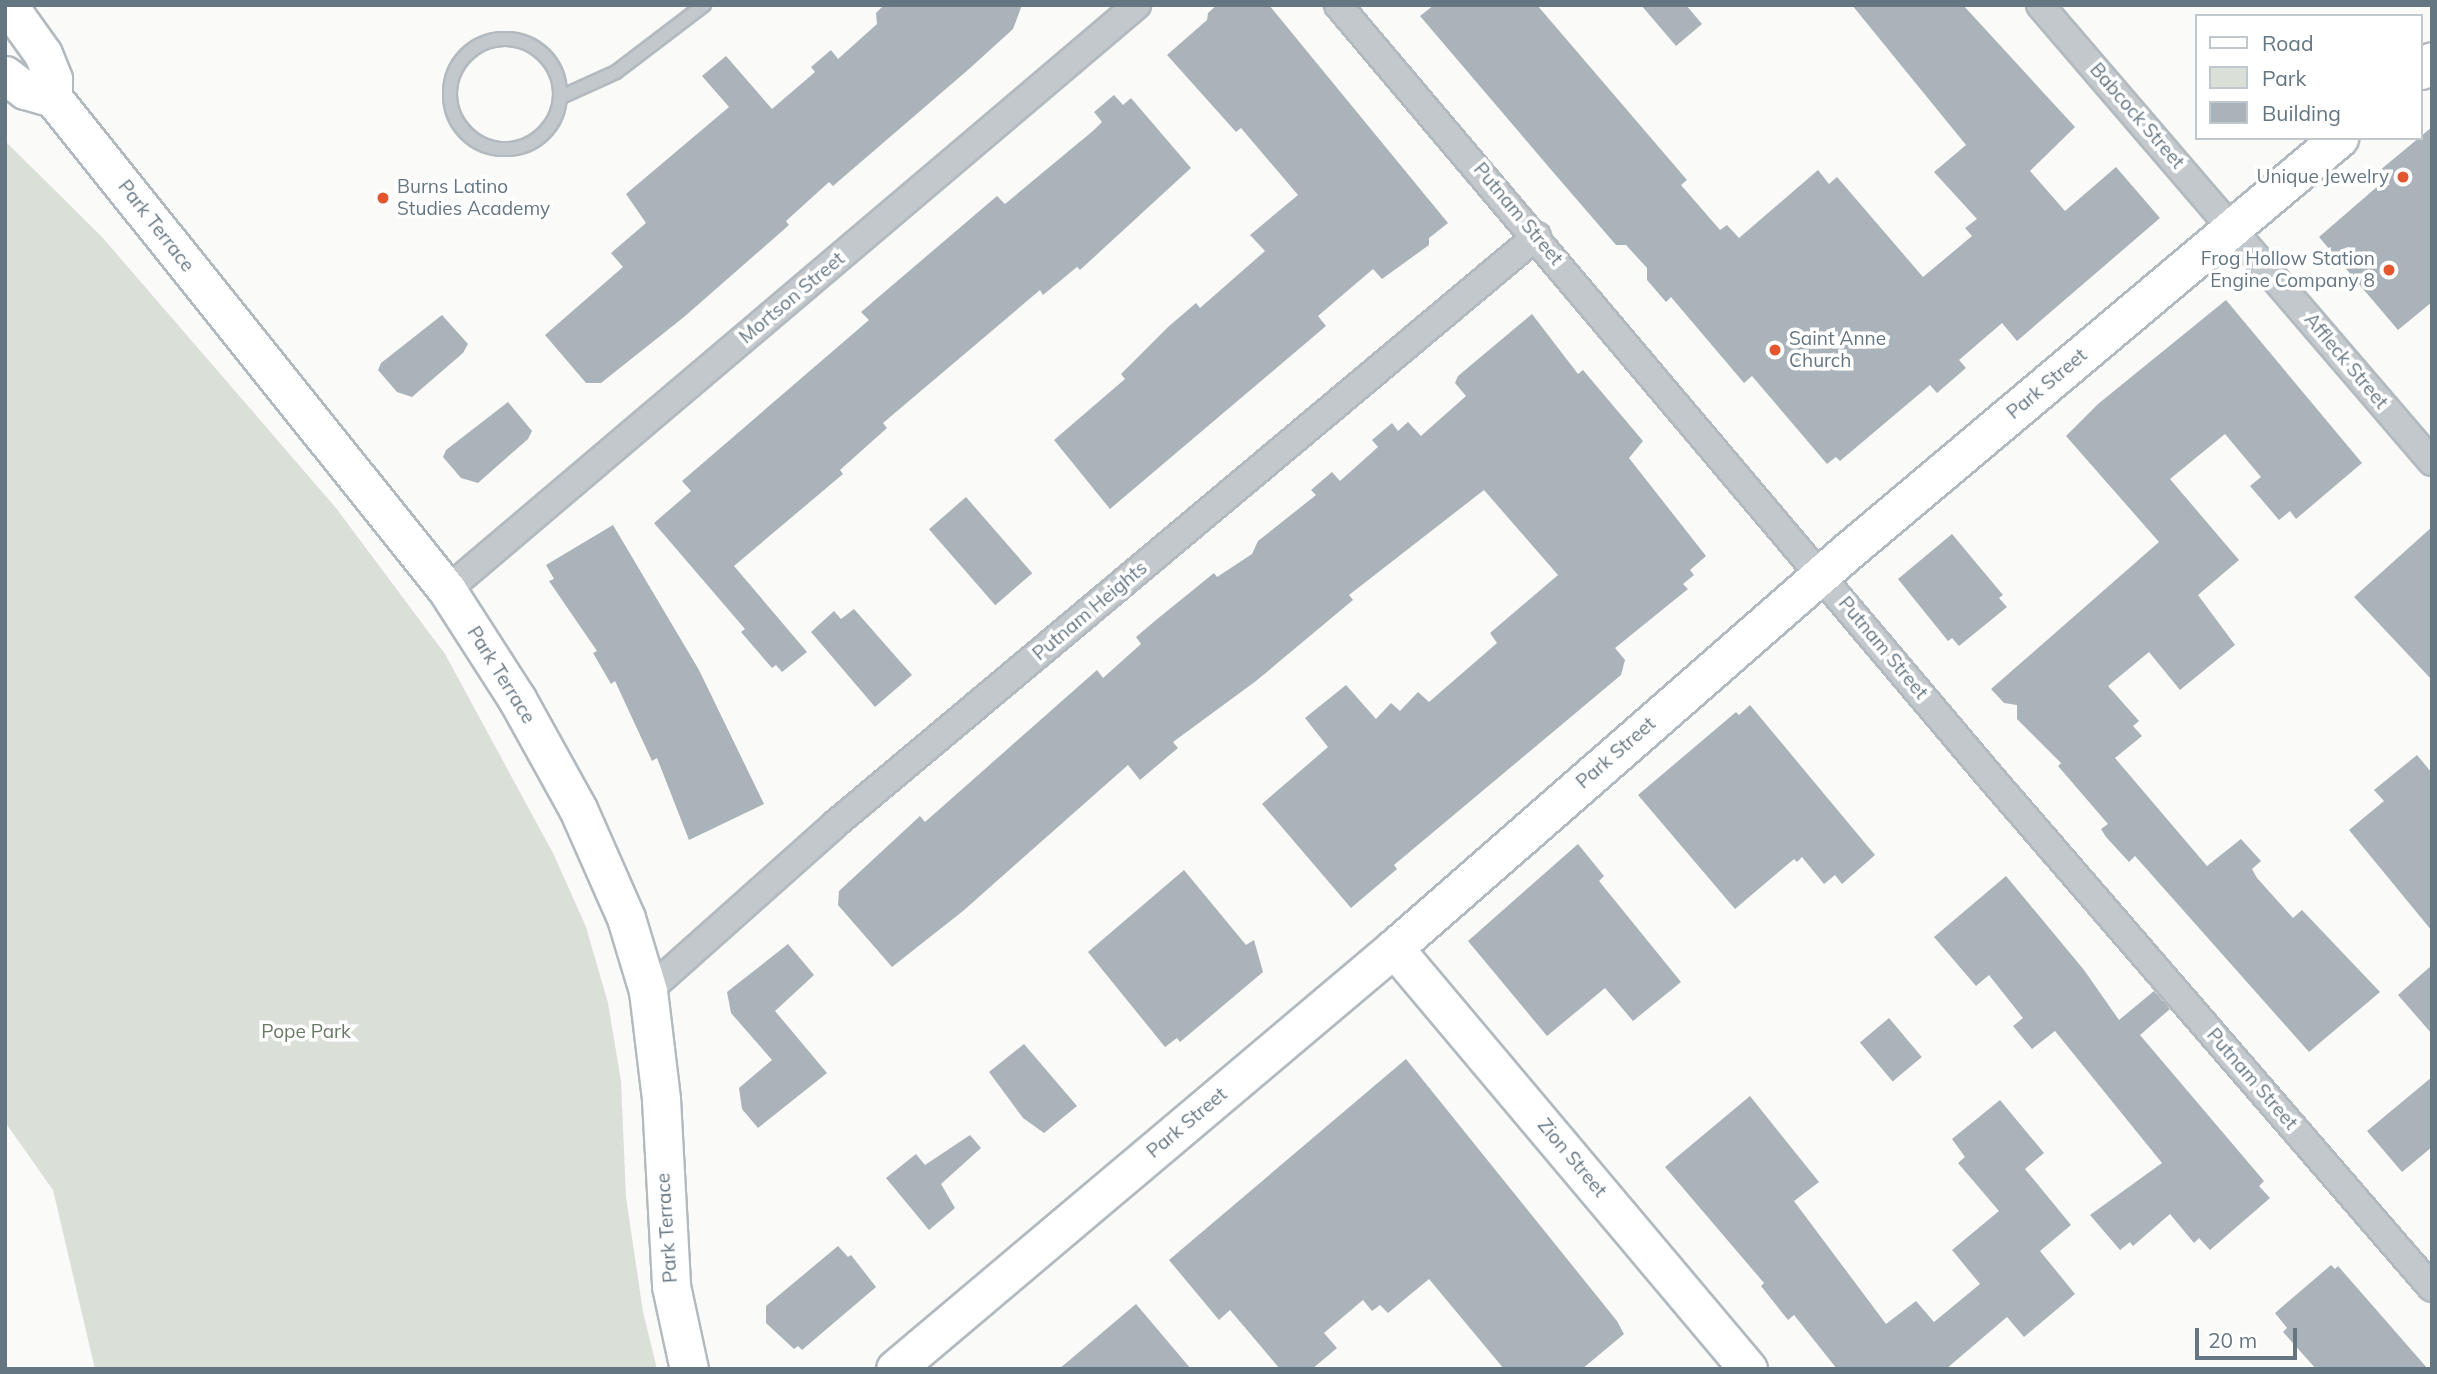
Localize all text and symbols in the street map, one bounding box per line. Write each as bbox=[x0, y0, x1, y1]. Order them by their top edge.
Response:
legend bbox=[2196, 14, 2423, 140]
text: Road bbox=[2262, 30, 2313, 56]
street label: Babcock Street bbox=[2085, 59, 2189, 173]
text: Park bbox=[2262, 65, 2306, 91]
text: Building bbox=[2262, 100, 2341, 126]
street label: Putnam Street bbox=[1469, 158, 1567, 270]
place label: Unique Jewelry bbox=[2257, 166, 2389, 188]
marker: Unique Jewelry bbox=[2395, 169, 2411, 185]
street label: Park Terrace bbox=[113, 176, 199, 276]
place label: Burns Latino Studies Academy bbox=[397, 176, 550, 220]
marker: Burns Latino Studies Academy bbox=[375, 190, 391, 206]
street label: Mortson Street bbox=[735, 247, 849, 349]
place label: Frog Hollow Station Engine Company 8 bbox=[2201, 248, 2375, 292]
marker: Frog Hollow Station Engine Company 8 bbox=[2381, 262, 2397, 278]
street label: Affleck Street bbox=[2299, 309, 2393, 413]
place label: Saint Anne Church bbox=[1789, 328, 1886, 372]
marker: Saint Anne Church bbox=[1767, 342, 1783, 358]
street label: Park Street bbox=[2002, 344, 2092, 424]
street label: Putnam Heights bbox=[1028, 557, 1152, 665]
street label: Putnam Street bbox=[1834, 592, 1932, 704]
street label: Park Terrace bbox=[462, 622, 540, 728]
street label: Park Street bbox=[1572, 712, 1660, 794]
park label: Pope Park bbox=[261, 1021, 351, 1043]
street label: Putnam Street bbox=[2202, 1024, 2302, 1134]
street label: Park Street bbox=[1142, 1083, 1232, 1163]
street label: Zion Street bbox=[1533, 1114, 1611, 1202]
street label: Park Terrace bbox=[652, 1172, 682, 1284]
scale bar bbox=[2199, 1314, 2300, 1358]
text: 20 m bbox=[2208, 1327, 2257, 1353]

